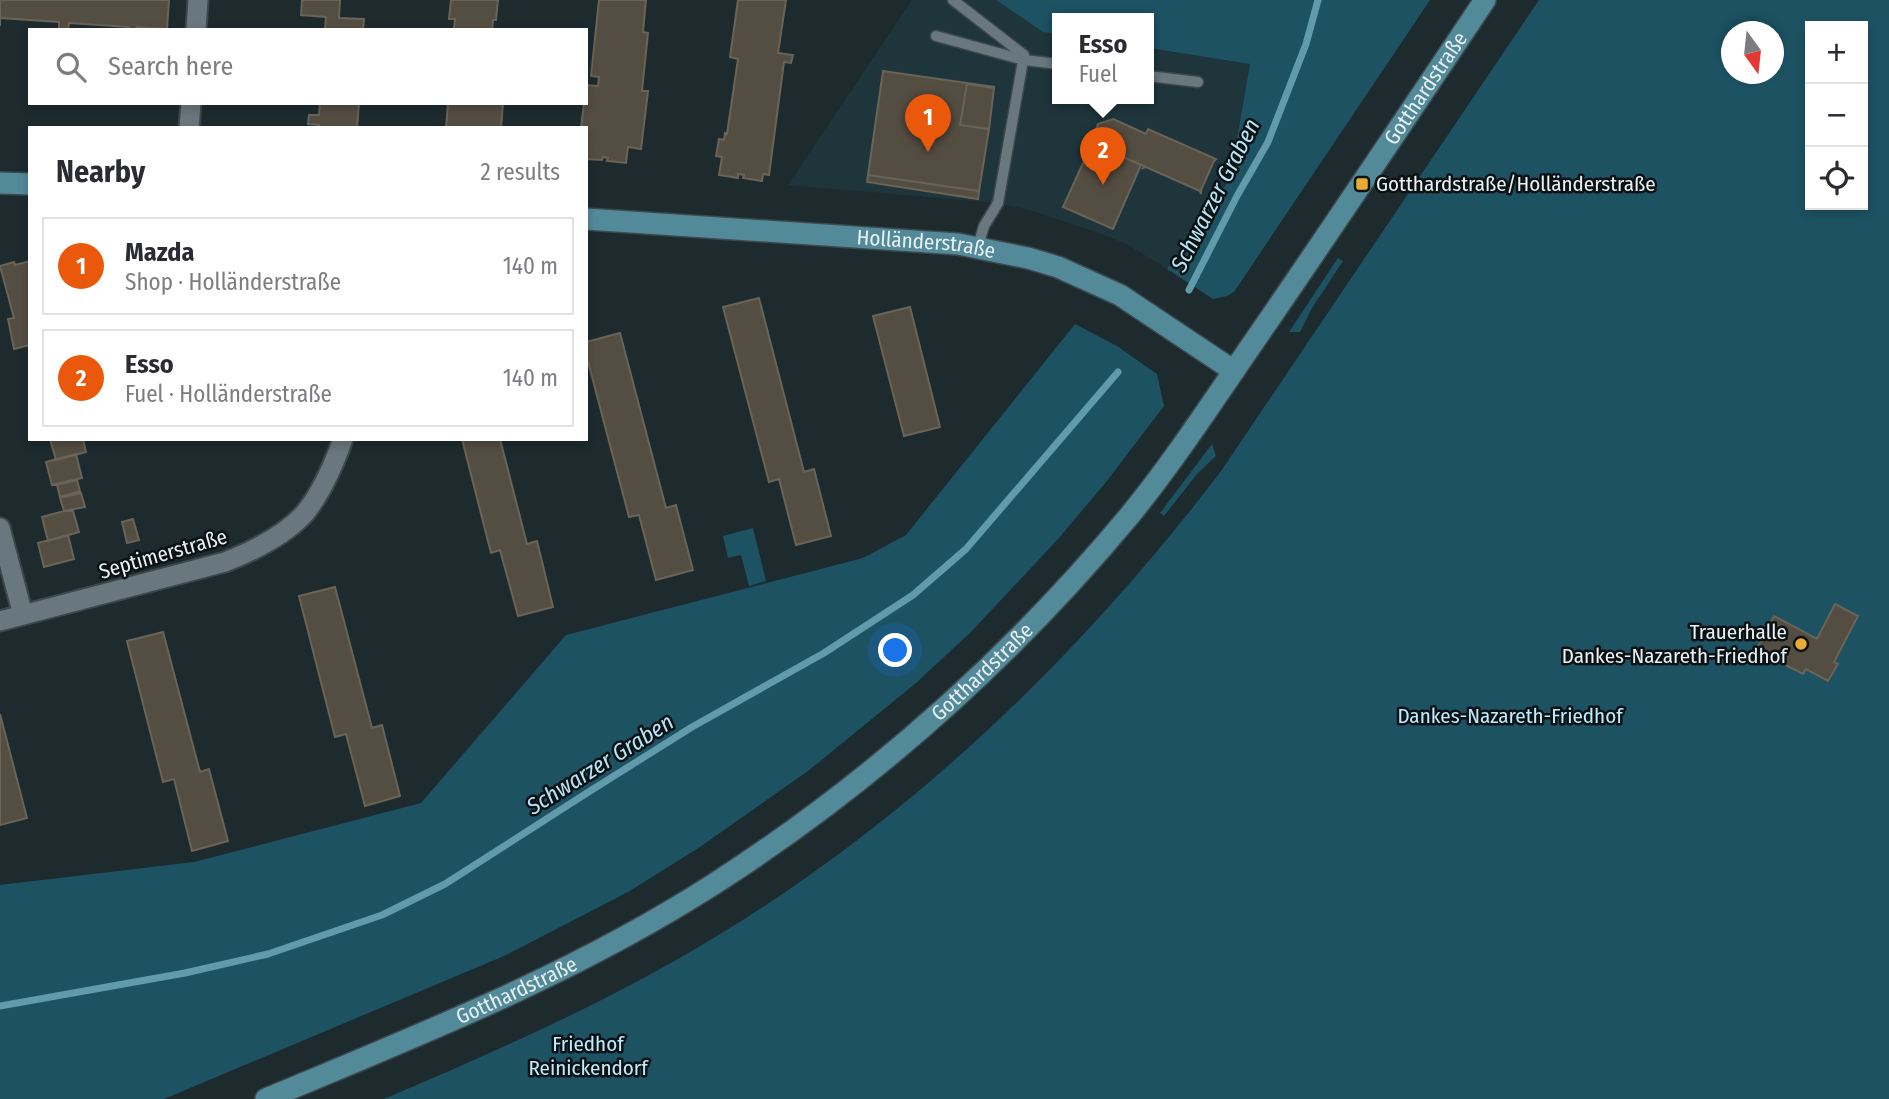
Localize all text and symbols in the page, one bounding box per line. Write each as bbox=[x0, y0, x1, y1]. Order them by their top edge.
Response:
popup bbox=[1052, 13, 1154, 104]
north arrow bbox=[1721, 21, 1784, 84]
map controls bbox=[1805, 21, 1868, 210]
button: + bbox=[1805, 21, 1868, 84]
street label: Gotthardstraße bbox=[1379, 27, 1473, 150]
search box bbox=[28, 28, 588, 105]
text: Esso bbox=[1079, 29, 1127, 60]
icon: search bbox=[52, 48, 90, 86]
text: Search here bbox=[108, 51, 233, 82]
text: Fuel bbox=[1079, 60, 1117, 88]
button: − bbox=[1805, 84, 1868, 147]
pin: 1 bbox=[905, 94, 951, 152]
water label: Schwarzer Graben bbox=[1164, 114, 1266, 277]
pin: 2 bbox=[1080, 127, 1126, 185]
button: locate bbox=[1805, 147, 1868, 210]
text: Nearby bbox=[56, 154, 145, 190]
text: 2 results bbox=[480, 158, 560, 186]
place label: Gotthardstraße/Holländerstraße bbox=[1376, 171, 1656, 197]
marker: Gotthardstraße/Holländerstraße bbox=[1354, 176, 1370, 192]
street label: Holländerstraße bbox=[856, 224, 998, 264]
text: Mazda bbox=[125, 237, 194, 268]
text: 1 bbox=[76, 252, 86, 280]
text: 140 m bbox=[503, 252, 558, 280]
text: Shop · Holländerstraße bbox=[125, 268, 341, 296]
text: Esso bbox=[125, 349, 174, 380]
text: 2 bbox=[76, 364, 86, 392]
text: 140 m bbox=[503, 364, 558, 392]
text: Fuel · Holländerstraße bbox=[125, 380, 332, 408]
street label: Septimerstraße bbox=[96, 523, 230, 585]
street label: Gotthardstraße bbox=[926, 618, 1038, 726]
place label: Trauerhalle Dankes-Nazareth-Friedhof bbox=[1562, 619, 1789, 669]
your location bbox=[878, 633, 912, 667]
marker: Trauerhalle Dankes-Nazareth-Friedhof bbox=[1793, 636, 1809, 652]
park label: Dankes-Nazareth-Friedhof bbox=[1397, 703, 1624, 729]
water label: Schwarzer Graben bbox=[520, 708, 679, 821]
street label: Gotthardstraße bbox=[452, 951, 581, 1030]
park label: Friedhof Reinickendorf bbox=[528, 1031, 649, 1081]

